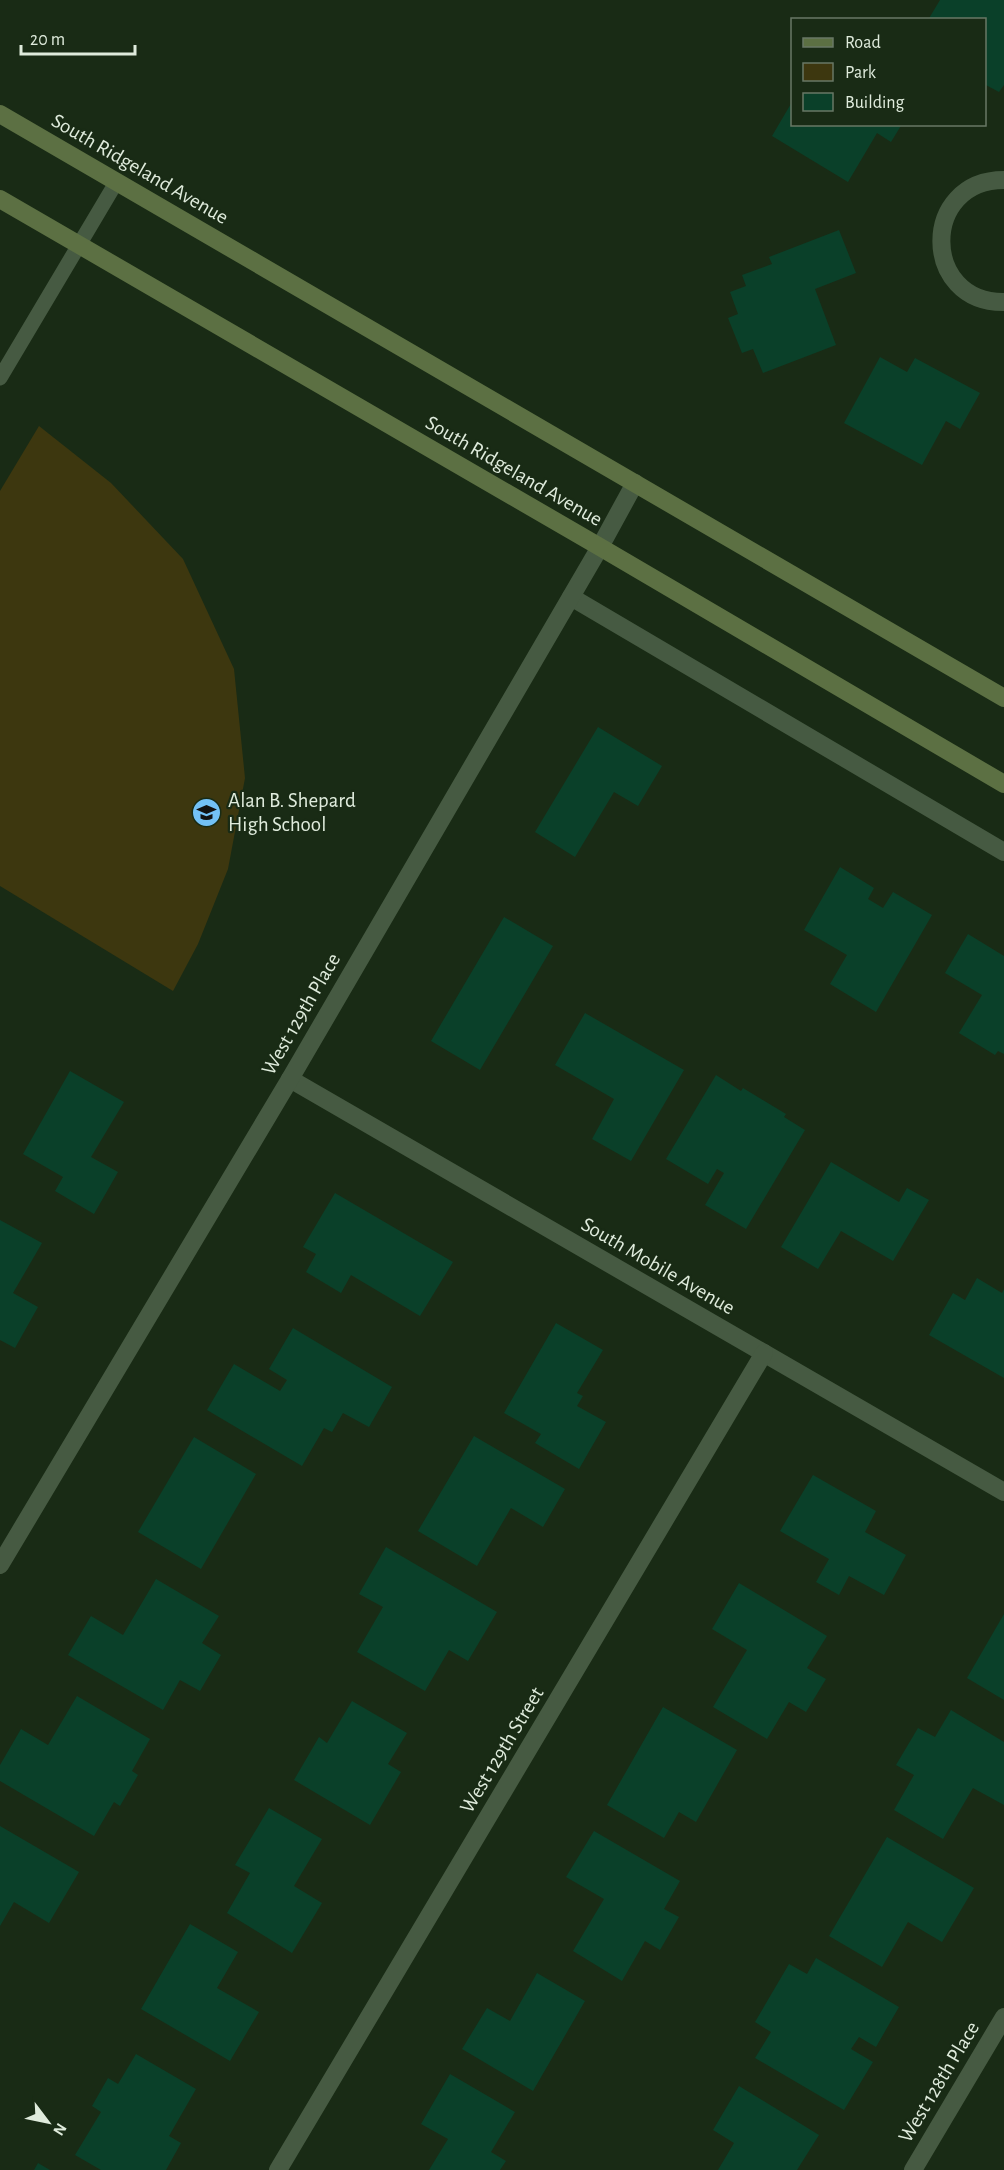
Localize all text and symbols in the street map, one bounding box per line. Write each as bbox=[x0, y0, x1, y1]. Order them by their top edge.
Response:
scale bar bbox=[21, 18, 135, 56]
legend bbox=[791, 18, 986, 126]
text: 20 m bbox=[30, 31, 65, 49]
text: Road bbox=[845, 34, 881, 52]
text: Park bbox=[845, 64, 877, 82]
text: Building bbox=[845, 94, 905, 112]
street label: South Ridgeland Avenue bbox=[48, 110, 232, 228]
street label: South Ridgeland Avenue bbox=[422, 412, 606, 530]
place label: Alan B. Shepard High School bbox=[228, 790, 356, 835]
school or university icon: Alan B. Shepard High School bbox=[191, 796, 223, 828]
street label: West 129th Place bbox=[258, 950, 344, 1078]
street label: South Mobile Avenue bbox=[578, 1214, 738, 1318]
street label: West 129th Street bbox=[456, 1683, 548, 1817]
street label: West 128th Place bbox=[895, 2018, 983, 2146]
north arrow bbox=[18, 2092, 78, 2152]
text: N bbox=[50, 2120, 70, 2138]

